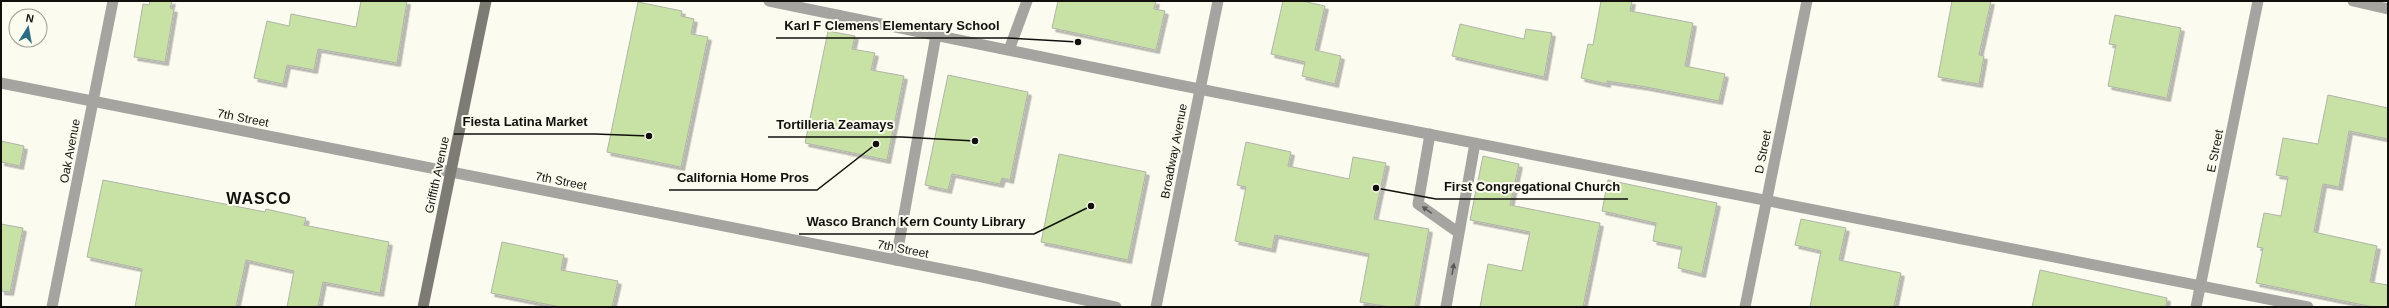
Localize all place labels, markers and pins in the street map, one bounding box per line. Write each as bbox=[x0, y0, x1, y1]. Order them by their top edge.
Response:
callout: Karl F Clemens Elementary School bbox=[776, 13, 1007, 38]
callout: Fiesta Latina Market bbox=[454, 109, 595, 134]
callout: Tortilleria Zeamays bbox=[768, 112, 902, 137]
callout: California Home Pros bbox=[669, 165, 817, 190]
callout: First Congregational Church bbox=[1436, 174, 1628, 199]
callout: Wasco Branch Kern County Library bbox=[799, 209, 1034, 234]

